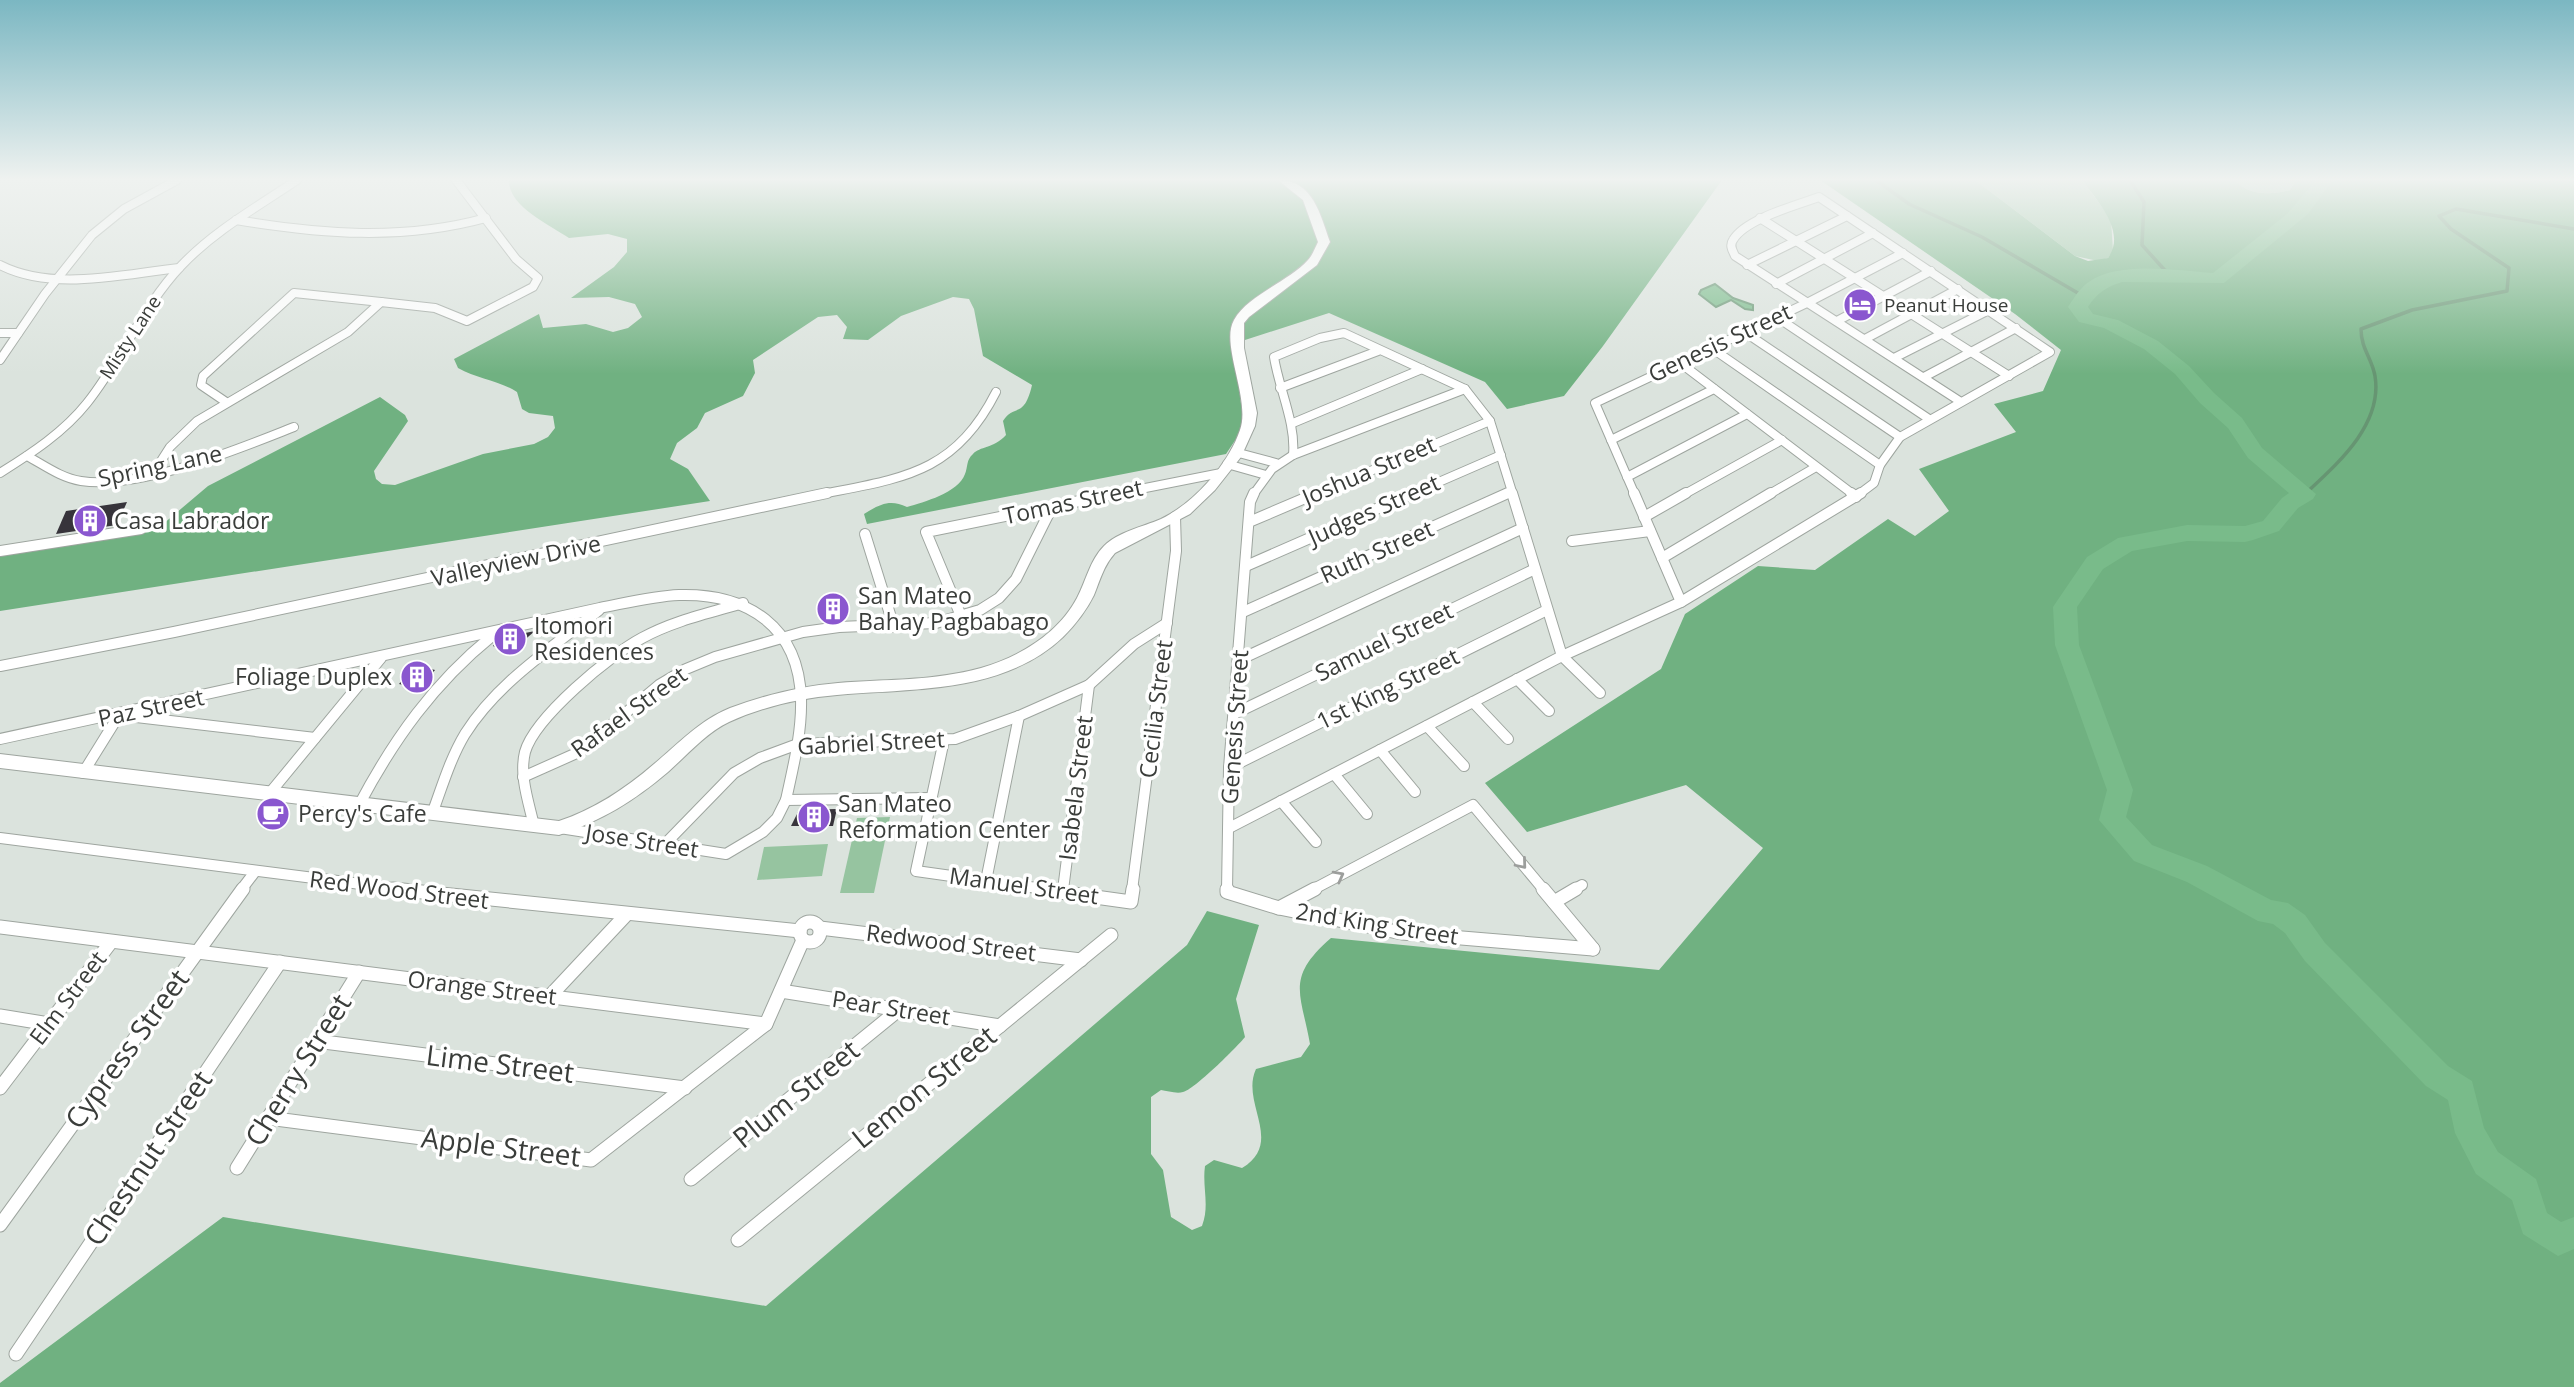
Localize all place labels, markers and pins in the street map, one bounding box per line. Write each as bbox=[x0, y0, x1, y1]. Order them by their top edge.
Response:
hotel icon: Peanut House bbox=[1841, 286, 1879, 324]
place label: Peanut House bbox=[1884, 292, 2008, 318]
building icon: Casa Labrador bbox=[71, 502, 109, 540]
place label: Casa Labrador bbox=[114, 504, 270, 536]
place label: San Mateo Bahay Pagbabago bbox=[858, 579, 1049, 637]
building icon: San Mateo Bahay Pagbabago bbox=[814, 590, 852, 628]
place label: Itomori Residences bbox=[534, 609, 654, 667]
building icon: Itomori Residences bbox=[491, 620, 529, 658]
building icon: Foliage Duplex bbox=[398, 658, 436, 696]
place label: Foliage Duplex bbox=[235, 660, 392, 692]
place label: San Mateo Reformation Center bbox=[838, 787, 1051, 845]
cafe icon: Percy's Cafe bbox=[254, 795, 292, 833]
place label: Percy's Cafe bbox=[298, 797, 427, 829]
building icon: San Mateo Reformation Center bbox=[795, 798, 833, 836]

